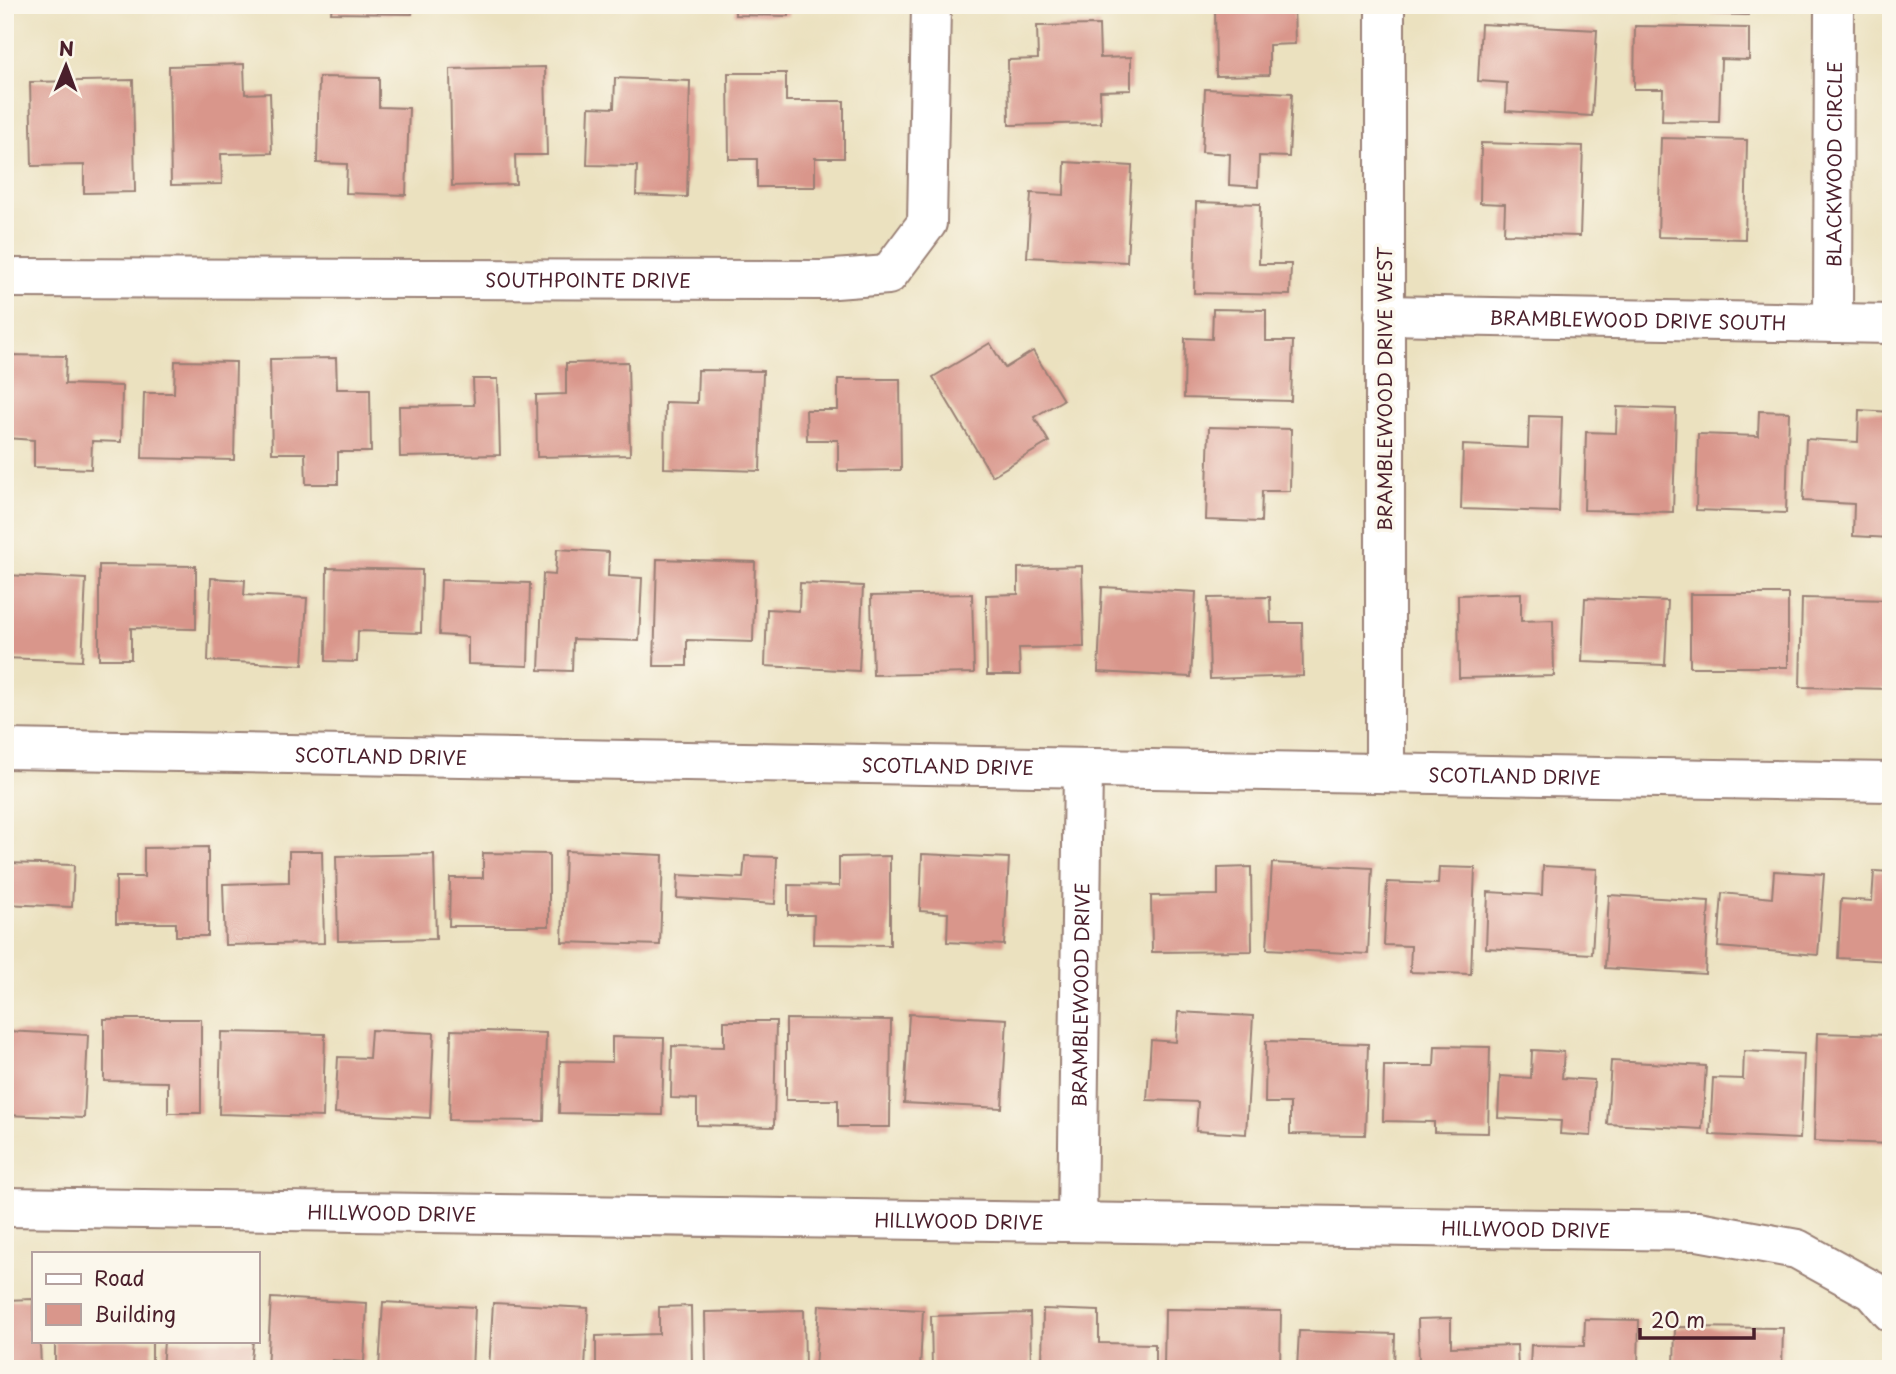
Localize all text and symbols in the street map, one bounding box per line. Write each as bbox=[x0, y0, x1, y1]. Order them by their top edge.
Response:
north arrow bbox=[32, 32, 102, 102]
text: N bbox=[59, 34, 74, 62]
street label: BLACKWOOD CIRCLE bbox=[1819, 61, 1848, 267]
street label: BRAMBLEWOOD DRIVE WEST bbox=[1370, 247, 1398, 531]
street label: SOUTHPOINTE DRIVE bbox=[485, 265, 691, 294]
street label: BRAMBLEWOOD DRIVE SOUTH bbox=[1489, 303, 1787, 336]
street label: SCOTLAND DRIVE bbox=[294, 740, 468, 771]
street label: SCOTLAND DRIVE bbox=[861, 750, 1034, 781]
street label: SCOTLAND DRIVE bbox=[1428, 760, 1601, 791]
street label: BRAMBLEWOOD DRIVE bbox=[1065, 883, 1095, 1107]
street label: HILLWOOD DRIVE bbox=[307, 1197, 477, 1228]
street label: HILLWOOD DRIVE bbox=[874, 1205, 1044, 1236]
street label: HILLWOOD DRIVE bbox=[1441, 1213, 1611, 1244]
legend bbox=[32, 1252, 259, 1342]
text: Road bbox=[94, 1261, 145, 1293]
text: Building bbox=[94, 1297, 176, 1329]
scale bar bbox=[1640, 1297, 1754, 1341]
text: 20 m bbox=[1651, 1303, 1705, 1335]

